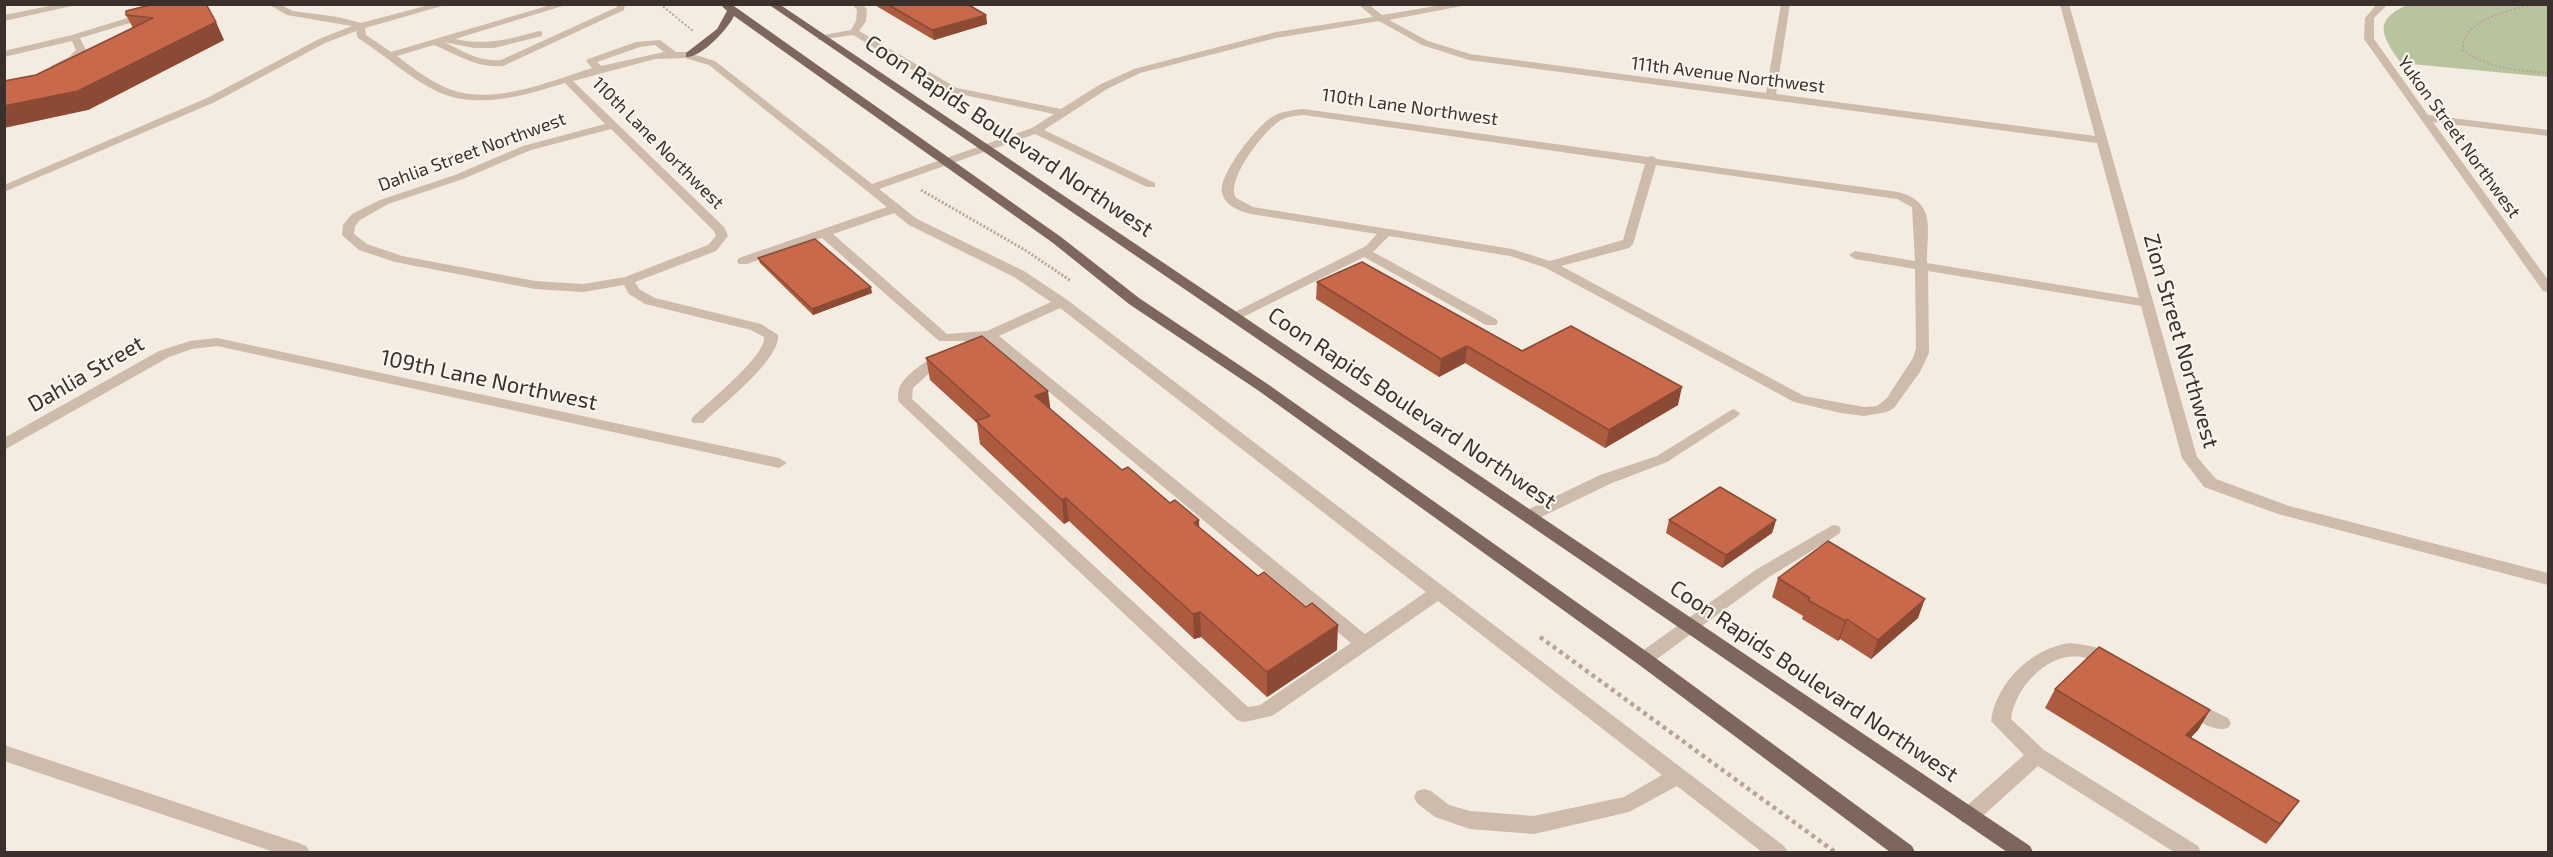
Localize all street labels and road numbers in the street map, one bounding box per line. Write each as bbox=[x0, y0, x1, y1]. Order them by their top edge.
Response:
street label: Coon Rapids Boulevard Northwest bbox=[860, 29, 1158, 243]
street label: 111th Avenue Northwest bbox=[1630, 52, 1826, 98]
street label: Yukon Street Northwest bbox=[2393, 52, 2525, 222]
street label: 110th Lane Northwest bbox=[588, 73, 728, 213]
street label: 110th Lane Northwest bbox=[1321, 84, 1499, 130]
street label: Dahlia Street Northwest bbox=[375, 108, 569, 196]
street label: Zion Street Northwest bbox=[2138, 231, 2224, 451]
street label: Coon Rapids Boulevard Northwest bbox=[1263, 301, 1561, 515]
street label: Dahlia Street bbox=[23, 330, 149, 418]
street label: 109th Lane Northwest bbox=[378, 344, 600, 416]
street label: Coon Rapids Boulevard Northwest bbox=[1665, 574, 1963, 788]

